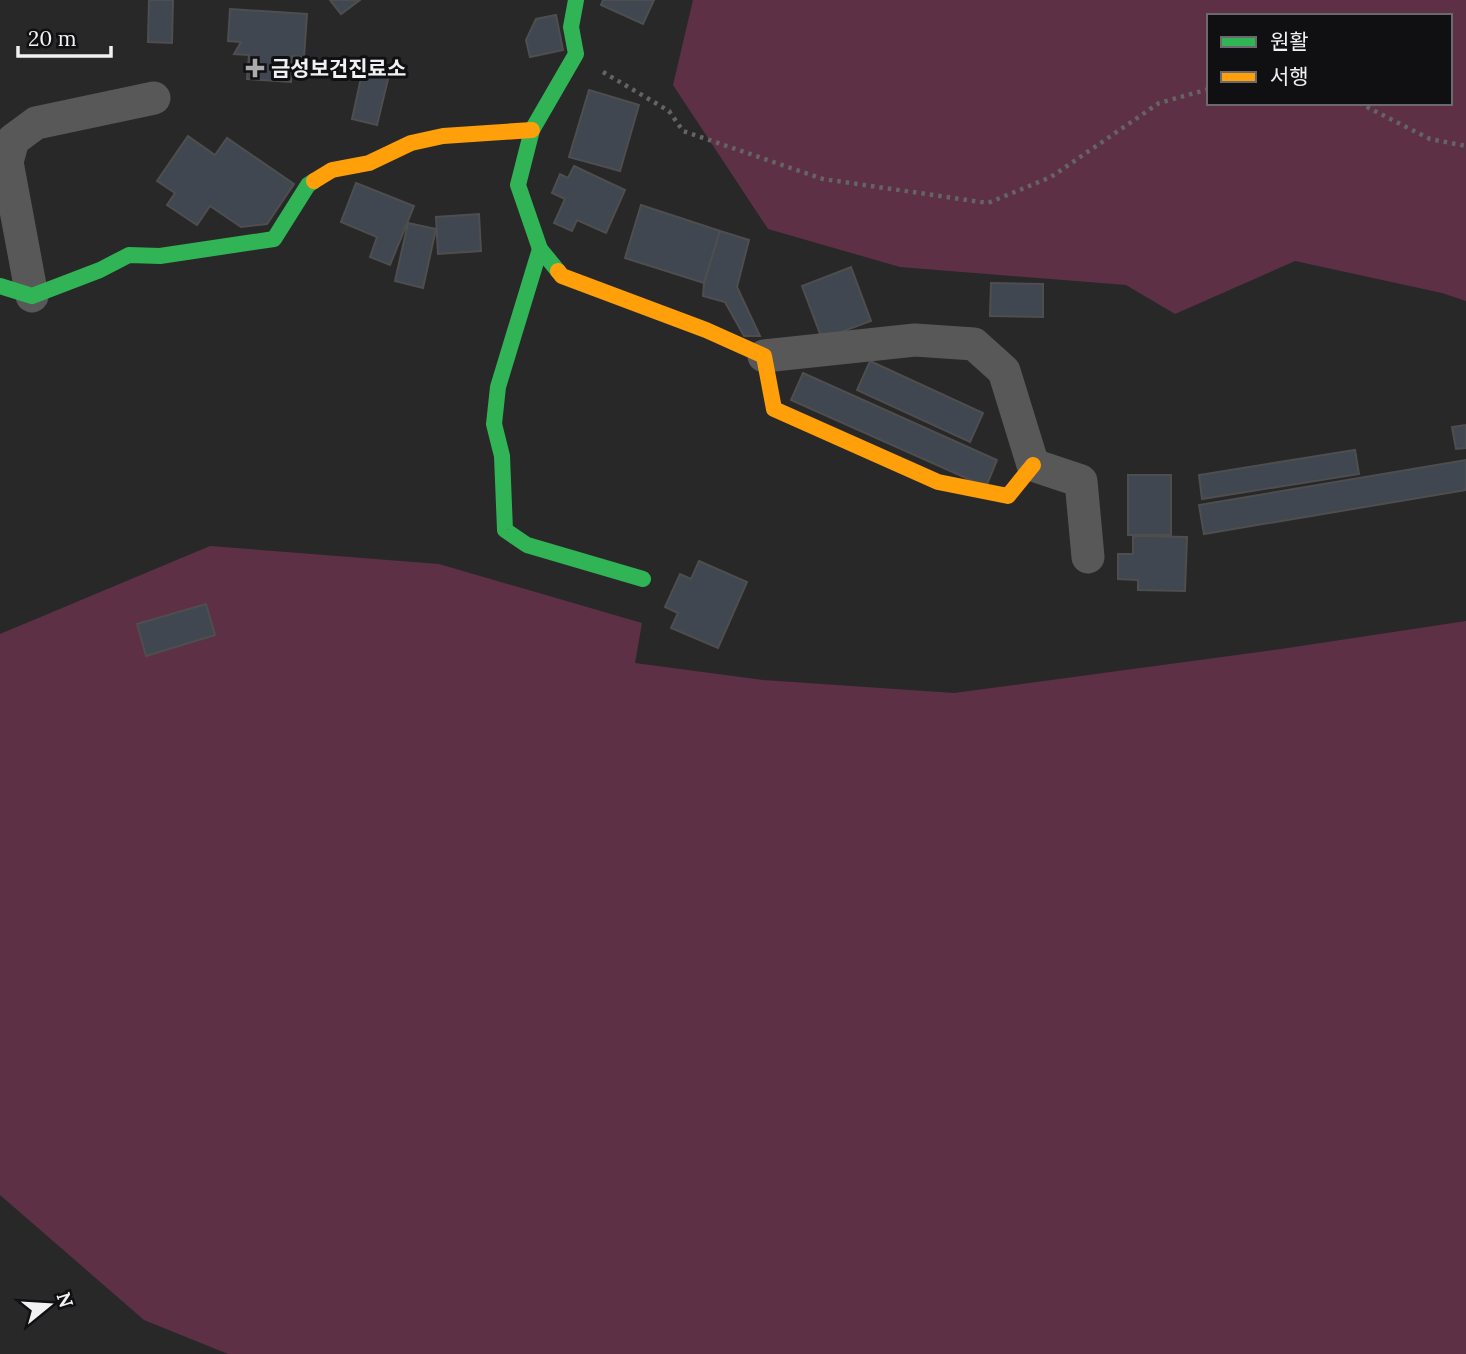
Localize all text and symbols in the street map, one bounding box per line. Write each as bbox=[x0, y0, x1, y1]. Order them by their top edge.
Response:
scale bar bbox=[18, 14, 110, 58]
legend bbox=[1207, 14, 1452, 105]
text: 20 m bbox=[28, 25, 77, 52]
text: 원활 bbox=[1270, 28, 1309, 55]
place label: 금성보건진료소 bbox=[271, 55, 406, 82]
marker: 금성보건진료소 bbox=[245, 58, 265, 78]
text: 서행 bbox=[1270, 63, 1309, 90]
north arrow bbox=[14, 1270, 84, 1340]
text: N bbox=[51, 1289, 79, 1311]

